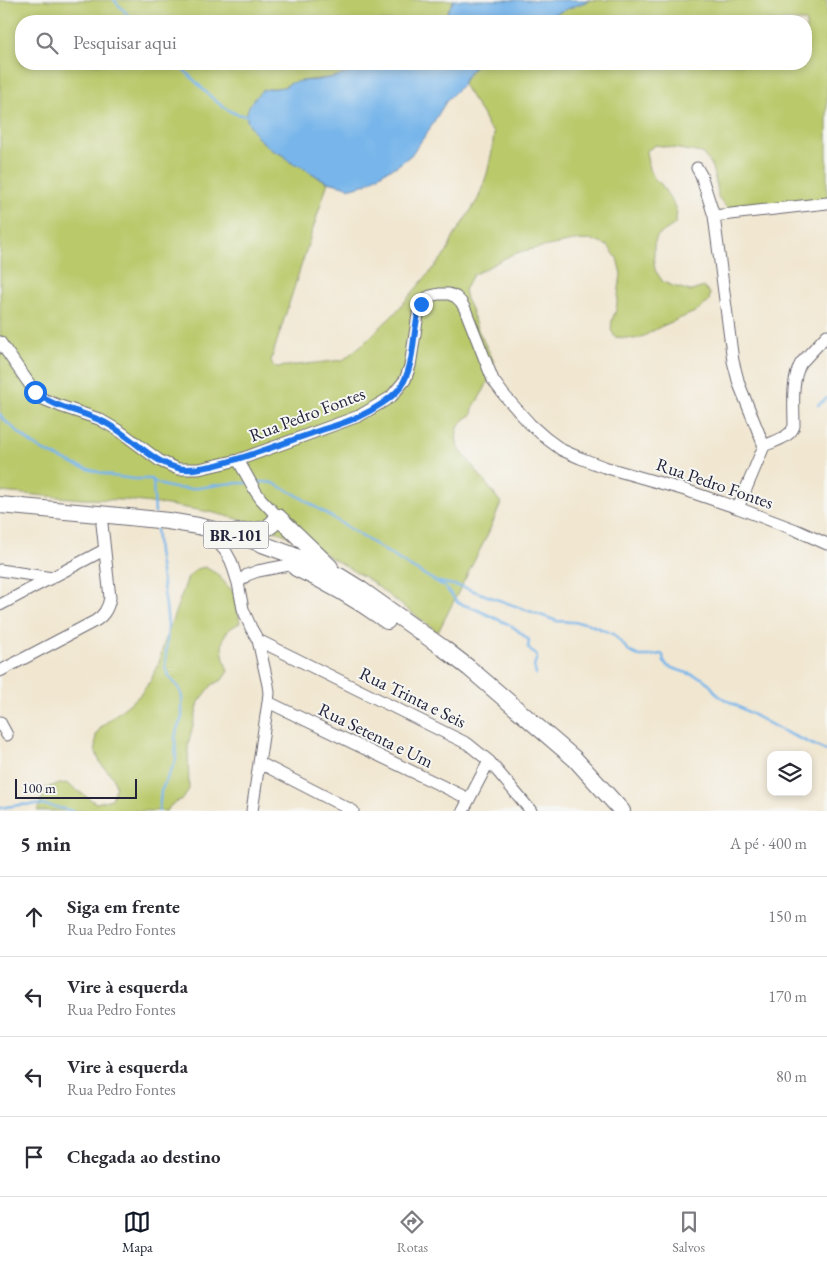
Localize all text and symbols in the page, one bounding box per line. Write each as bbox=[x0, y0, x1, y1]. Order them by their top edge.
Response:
search box bbox=[15, 15, 812, 70]
icon: search bbox=[33, 29, 61, 57]
text: Pesquisar aqui bbox=[73, 30, 177, 55]
route end bbox=[410, 293, 433, 316]
route start bbox=[24, 381, 47, 404]
street label: Rua Pedro Fontes bbox=[246, 381, 368, 447]
street label: Rua Pedro Fontes bbox=[653, 452, 777, 514]
road number: BR-101 bbox=[204, 522, 268, 548]
street label: Rua Trinta e Seis bbox=[356, 661, 470, 733]
street label: Rua Setenta e Um bbox=[315, 697, 437, 773]
map controls bbox=[767, 751, 812, 796]
button: layers bbox=[767, 751, 812, 796]
scale bar bbox=[15, 776, 138, 799]
text: 100 m bbox=[22, 779, 56, 797]
text: 5 min bbox=[20, 830, 71, 857]
text: A pé · 400 m bbox=[730, 833, 807, 854]
text: Siga em frente bbox=[67, 894, 180, 919]
icon: ahead bbox=[20, 903, 48, 931]
text: 150 m bbox=[768, 906, 807, 927]
text: Rua Pedro Fontes bbox=[67, 919, 176, 940]
text: Vire à esquerda bbox=[67, 974, 188, 999]
icon: left bbox=[20, 983, 48, 1011]
text: 170 m bbox=[768, 986, 807, 1007]
text: Rua Pedro Fontes bbox=[67, 999, 176, 1020]
text: Vire à esquerda bbox=[67, 1054, 188, 1079]
icon: left bbox=[20, 1063, 48, 1091]
text: 80 m bbox=[776, 1066, 807, 1087]
text: Rua Pedro Fontes bbox=[67, 1079, 176, 1100]
icon: arrive bbox=[20, 1143, 48, 1171]
text: Chegada ao destino bbox=[67, 1144, 221, 1169]
tab: Mapa bbox=[122, 1208, 153, 1256]
tab: Rotas bbox=[397, 1208, 428, 1256]
tab: Salvos bbox=[672, 1208, 705, 1256]

